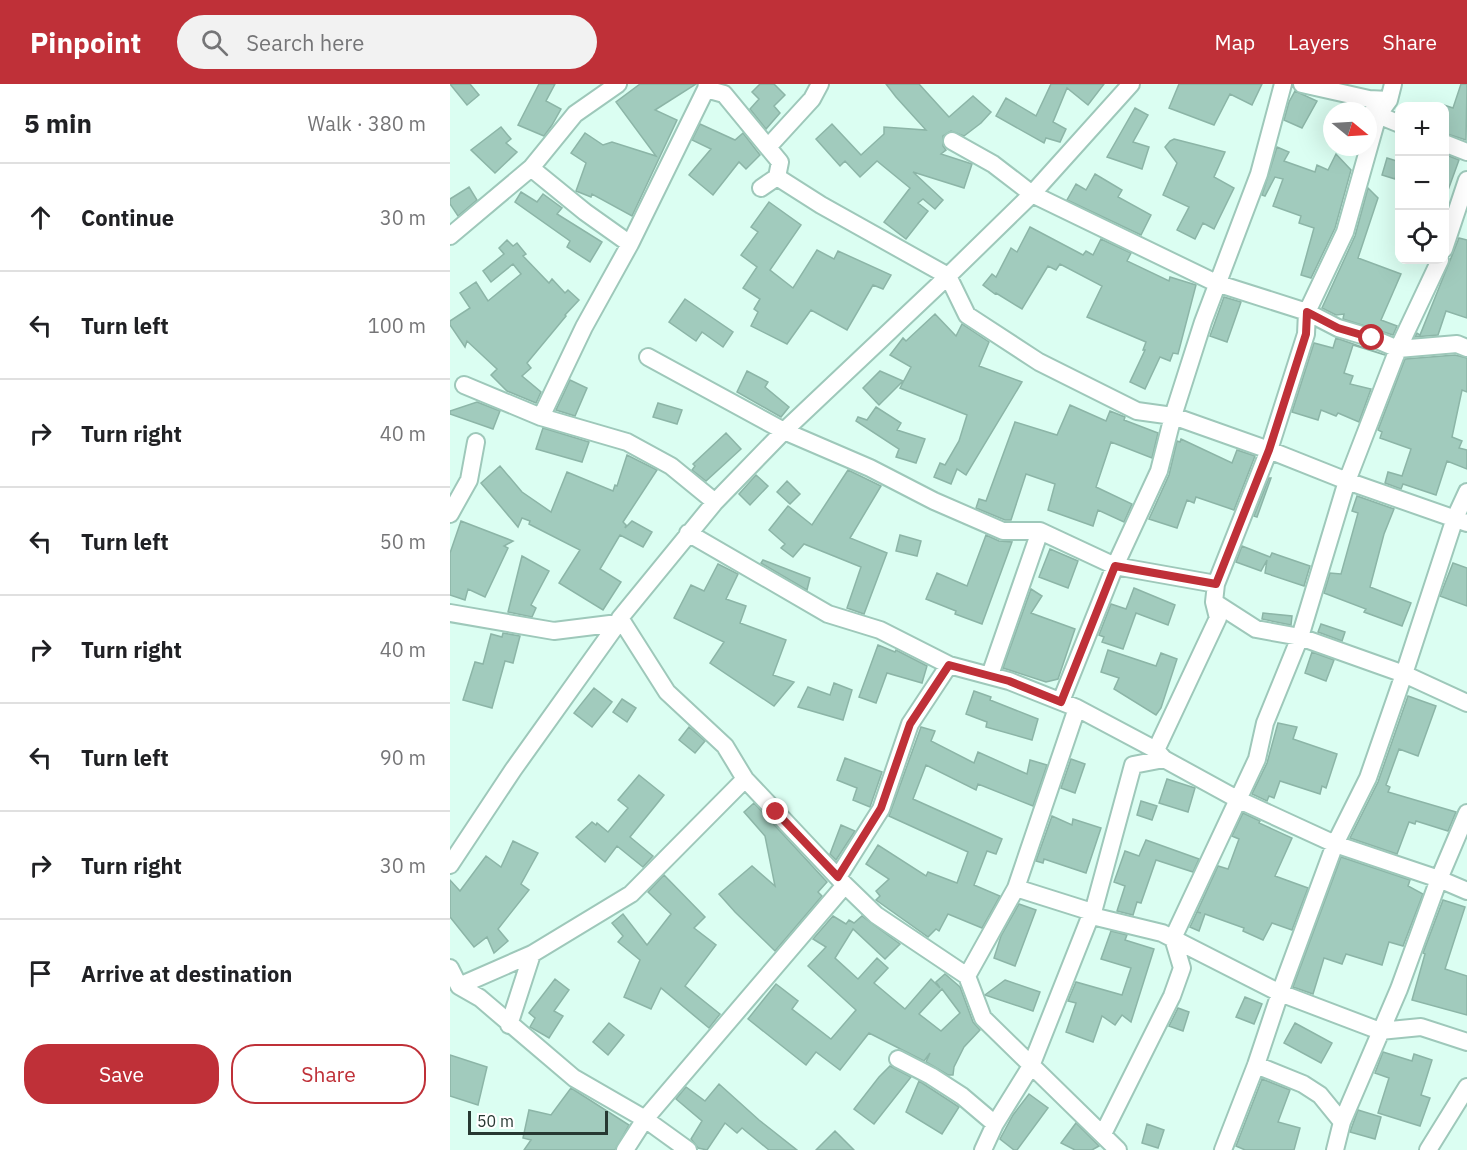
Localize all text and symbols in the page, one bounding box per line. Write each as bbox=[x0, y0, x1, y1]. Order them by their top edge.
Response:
search box bbox=[177, 15, 597, 69]
text: Pinpoint bbox=[30, 24, 141, 61]
icon: search bbox=[198, 26, 231, 59]
text: Search here bbox=[246, 28, 364, 57]
text: Map bbox=[1215, 28, 1255, 56]
text: Layers bbox=[1288, 28, 1350, 56]
text: Share bbox=[1383, 28, 1437, 56]
north arrow bbox=[1323, 102, 1377, 156]
map controls bbox=[1395, 102, 1449, 264]
button: + bbox=[1395, 102, 1449, 156]
text: 5 min bbox=[24, 106, 92, 140]
text: Walk · 380 m bbox=[308, 110, 426, 137]
button: − bbox=[1395, 156, 1449, 210]
icon: ahead bbox=[24, 201, 57, 234]
text: Continue bbox=[81, 203, 174, 232]
text: 30 m bbox=[380, 204, 426, 231]
button: locate bbox=[1395, 210, 1449, 264]
icon: left bbox=[24, 309, 57, 342]
text: Turn left bbox=[81, 311, 169, 340]
text: 100 m bbox=[368, 312, 426, 339]
route start bbox=[1358, 324, 1384, 350]
icon: right bbox=[24, 417, 57, 450]
text: Turn right bbox=[81, 419, 182, 448]
text: 40 m bbox=[380, 420, 426, 447]
icon: left bbox=[24, 525, 57, 558]
text: Turn left bbox=[81, 527, 169, 556]
text: 50 m bbox=[380, 528, 426, 555]
icon: right bbox=[24, 633, 57, 666]
text: Turn right bbox=[81, 635, 182, 664]
text: 40 m bbox=[380, 636, 426, 663]
icon: left bbox=[24, 741, 57, 774]
text: Turn left bbox=[81, 743, 169, 772]
text: 90 m bbox=[380, 744, 426, 771]
route end bbox=[762, 798, 788, 824]
icon: right bbox=[24, 849, 57, 882]
text: Turn right bbox=[81, 851, 182, 880]
text: 30 m bbox=[380, 852, 426, 879]
icon: arrive bbox=[24, 957, 57, 990]
text: Arrive at destination bbox=[81, 959, 292, 988]
button: Save bbox=[24, 1044, 219, 1104]
button: Share bbox=[231, 1044, 426, 1104]
scale bar bbox=[468, 1108, 608, 1136]
text: 50 m bbox=[477, 1111, 514, 1131]

